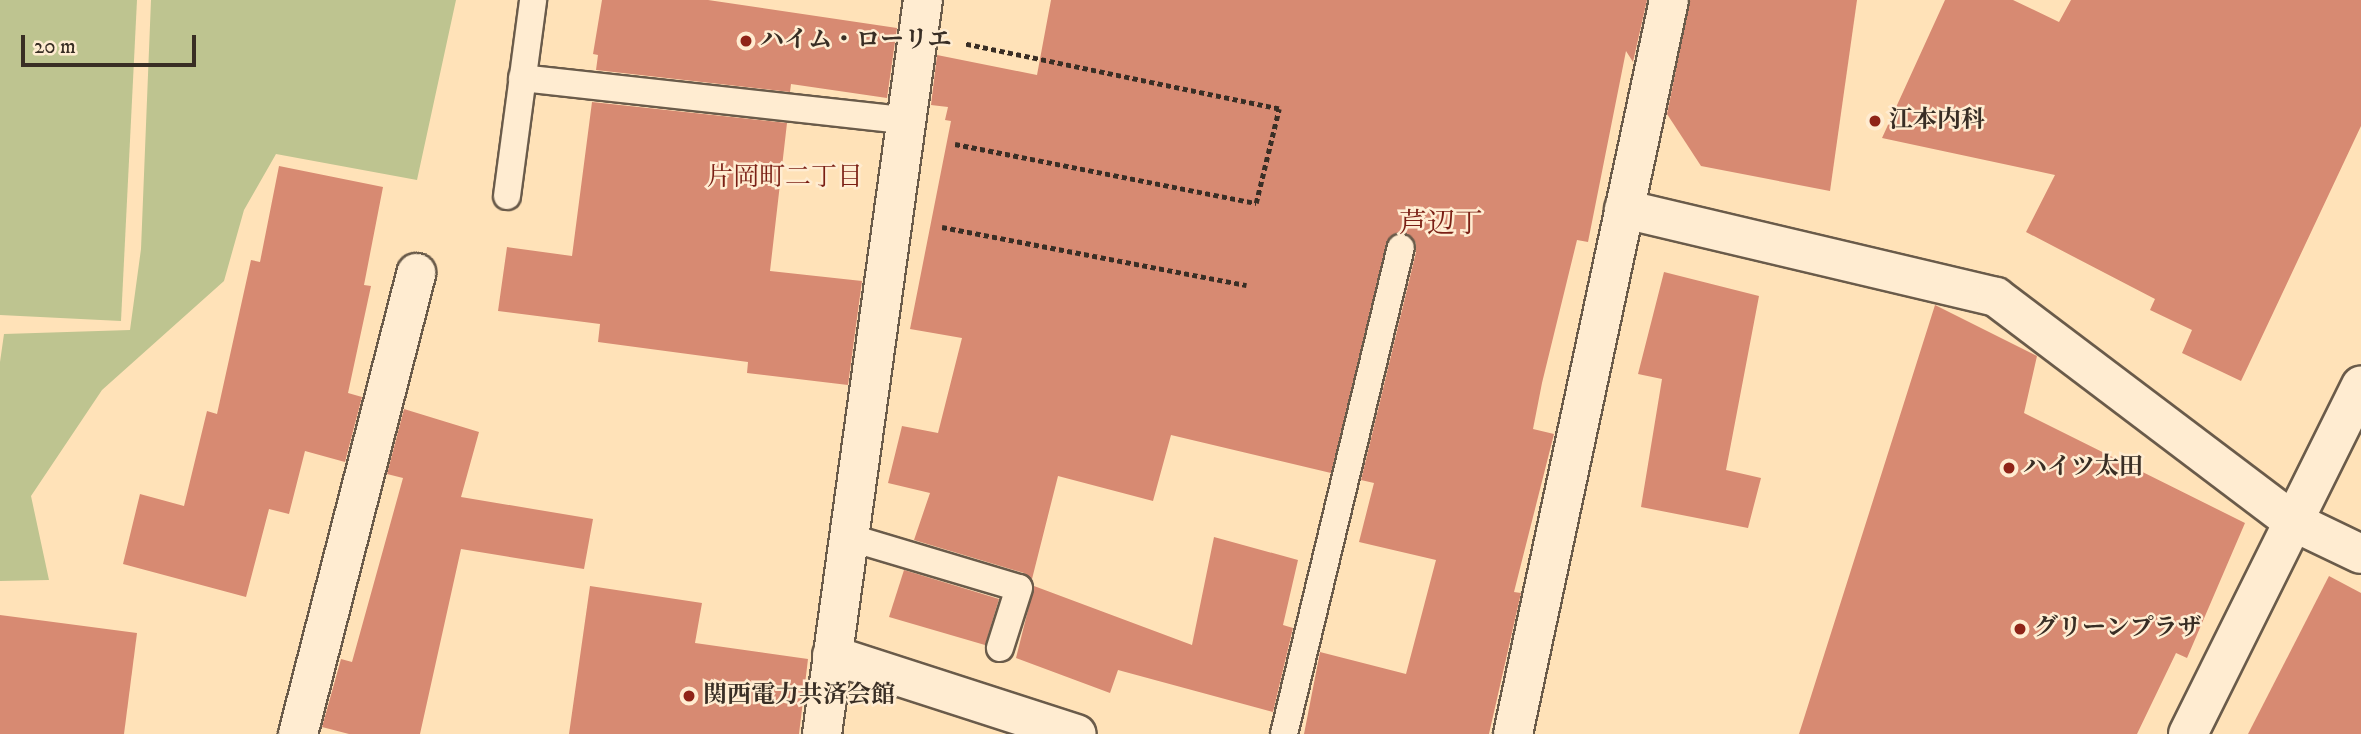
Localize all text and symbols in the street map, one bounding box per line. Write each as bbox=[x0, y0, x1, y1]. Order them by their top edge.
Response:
scale bar bbox=[24, 21, 200, 65]
place label: ハイム・ローリエ bbox=[760, 27, 952, 55]
marker: ハイム・ローリエ bbox=[738, 33, 754, 49]
text: 20 m bbox=[34, 34, 76, 60]
place label: 江本内科 bbox=[1889, 107, 1985, 135]
marker: 江本内科 bbox=[1867, 113, 1883, 129]
district label: 片岡町二丁目 bbox=[707, 162, 863, 194]
district label: 芦辺丁 bbox=[1399, 207, 1483, 241]
place label: ハイツ太田 bbox=[2023, 454, 2143, 482]
marker: ハイツ太田 bbox=[2001, 460, 2017, 476]
place label: グリーンプラザ bbox=[2034, 615, 2202, 643]
marker: グリーンプラザ bbox=[2012, 621, 2028, 637]
place label: 関西電力共済会館 bbox=[703, 682, 895, 710]
marker: 関西電力共済会館 bbox=[681, 688, 697, 704]

